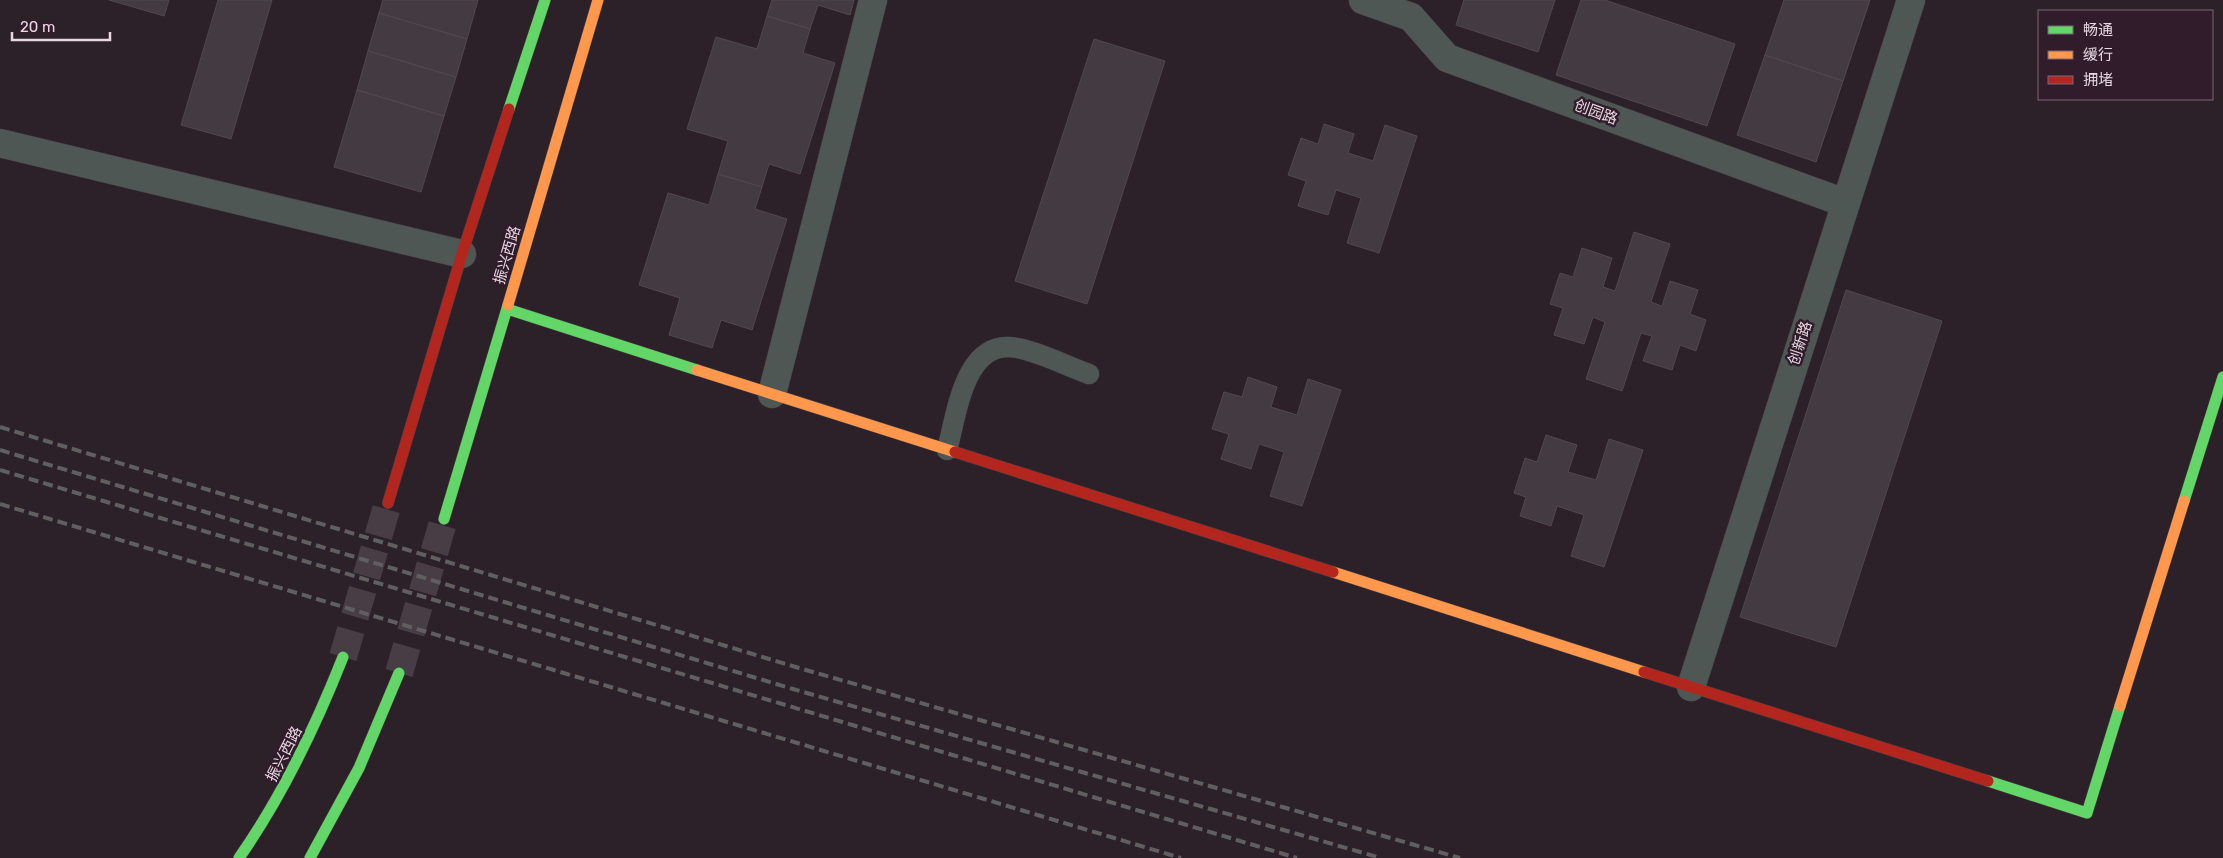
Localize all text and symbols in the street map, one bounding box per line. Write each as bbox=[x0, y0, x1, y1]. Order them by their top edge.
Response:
scale bar bbox=[12, 10, 110, 42]
legend bbox=[2038, 10, 2213, 100]
text: 20 m bbox=[20, 18, 55, 36]
text: 畅通 bbox=[2083, 21, 2113, 39]
text: 缓行 bbox=[2083, 46, 2113, 64]
text: 拥堵 bbox=[2083, 71, 2113, 89]
street label: 创园路 bbox=[1572, 96, 1620, 128]
street label: 振兴西路 bbox=[490, 224, 524, 286]
street label: 创新路 bbox=[1784, 319, 1816, 367]
street label: 振兴西路 bbox=[262, 723, 306, 785]

